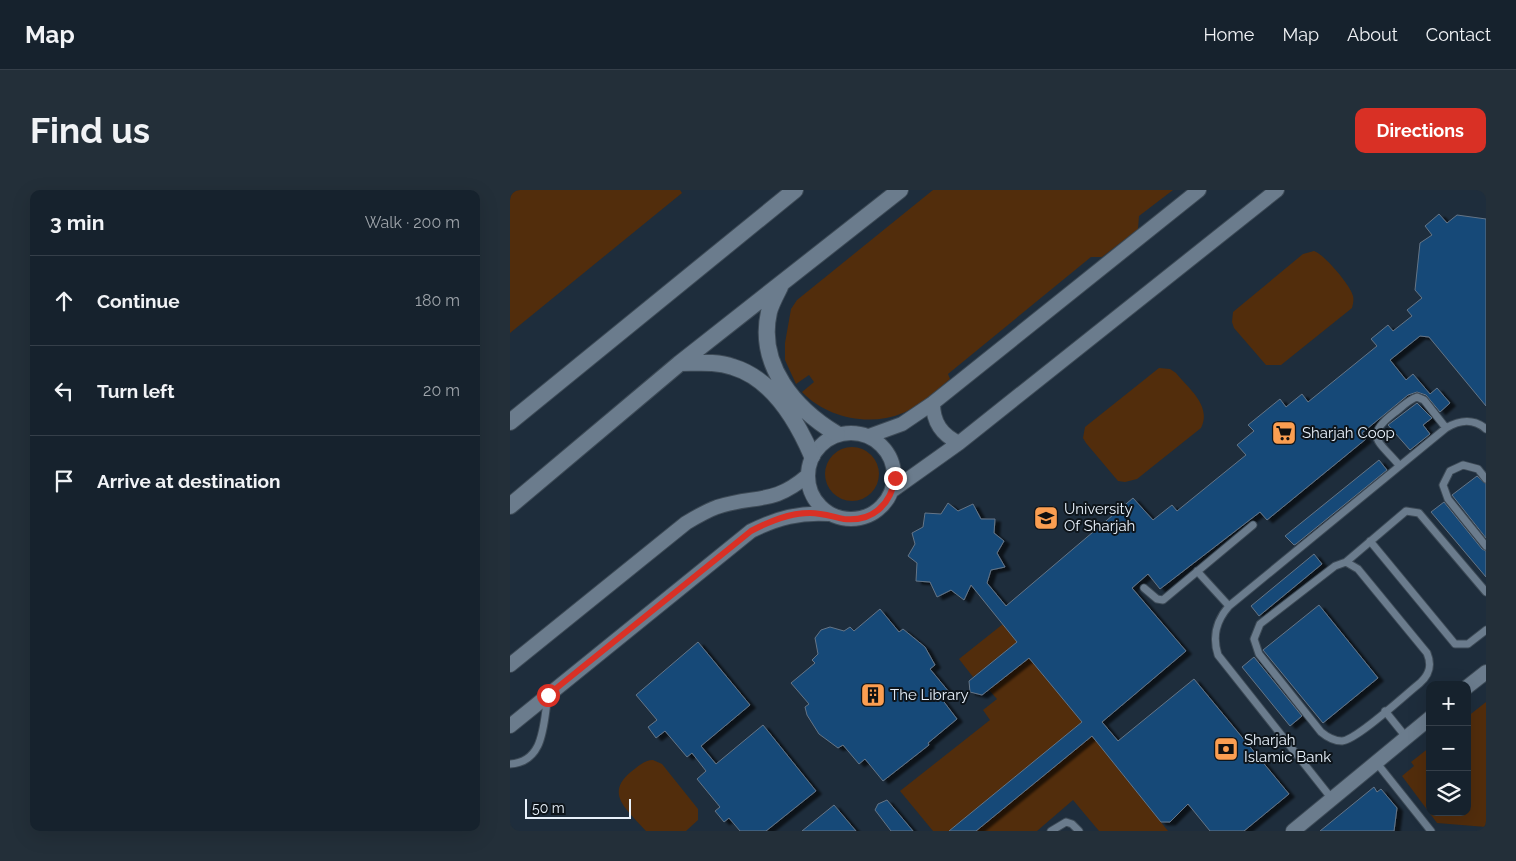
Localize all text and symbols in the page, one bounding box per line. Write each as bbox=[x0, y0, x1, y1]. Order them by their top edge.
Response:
text: Map bbox=[25, 20, 75, 49]
text: Home bbox=[1203, 24, 1254, 45]
text: Map bbox=[1282, 24, 1319, 45]
text: About bbox=[1347, 24, 1398, 45]
text: Contact bbox=[1426, 24, 1491, 45]
button: Directions bbox=[1355, 108, 1486, 153]
text: Find us bbox=[30, 110, 150, 151]
text: 3 min bbox=[50, 210, 104, 235]
text: Walk · 200 m bbox=[365, 213, 460, 232]
icon: ahead bbox=[50, 287, 78, 315]
text: Continue bbox=[97, 290, 180, 312]
text: 180 m bbox=[415, 291, 460, 310]
icon: left bbox=[50, 377, 78, 405]
text: Turn left bbox=[97, 380, 174, 402]
text: 20 m bbox=[423, 381, 460, 400]
supermarket icon: Sharjah Coop bbox=[1271, 420, 1297, 446]
place label: Sharjah Coop bbox=[1302, 424, 1395, 442]
icon: arrive bbox=[50, 467, 78, 495]
route end bbox=[884, 467, 907, 490]
text: Arrive at destination bbox=[97, 470, 281, 492]
place label: University Of Sharjah bbox=[1064, 500, 1135, 535]
school or university icon: University Of Sharjah bbox=[1033, 505, 1059, 531]
map controls bbox=[1426, 681, 1471, 816]
button: + bbox=[1426, 681, 1471, 726]
building icon: The Library bbox=[860, 682, 886, 708]
route start bbox=[537, 684, 560, 707]
place label: The Library bbox=[890, 686, 969, 704]
button: − bbox=[1426, 726, 1471, 771]
place label: Sharjah Islamic Bank bbox=[1244, 731, 1331, 766]
bank icon: Sharjah Islamic Bank bbox=[1213, 736, 1239, 762]
button: layers bbox=[1426, 771, 1471, 816]
scale bar bbox=[525, 796, 631, 819]
text: 50 m bbox=[532, 800, 565, 816]

